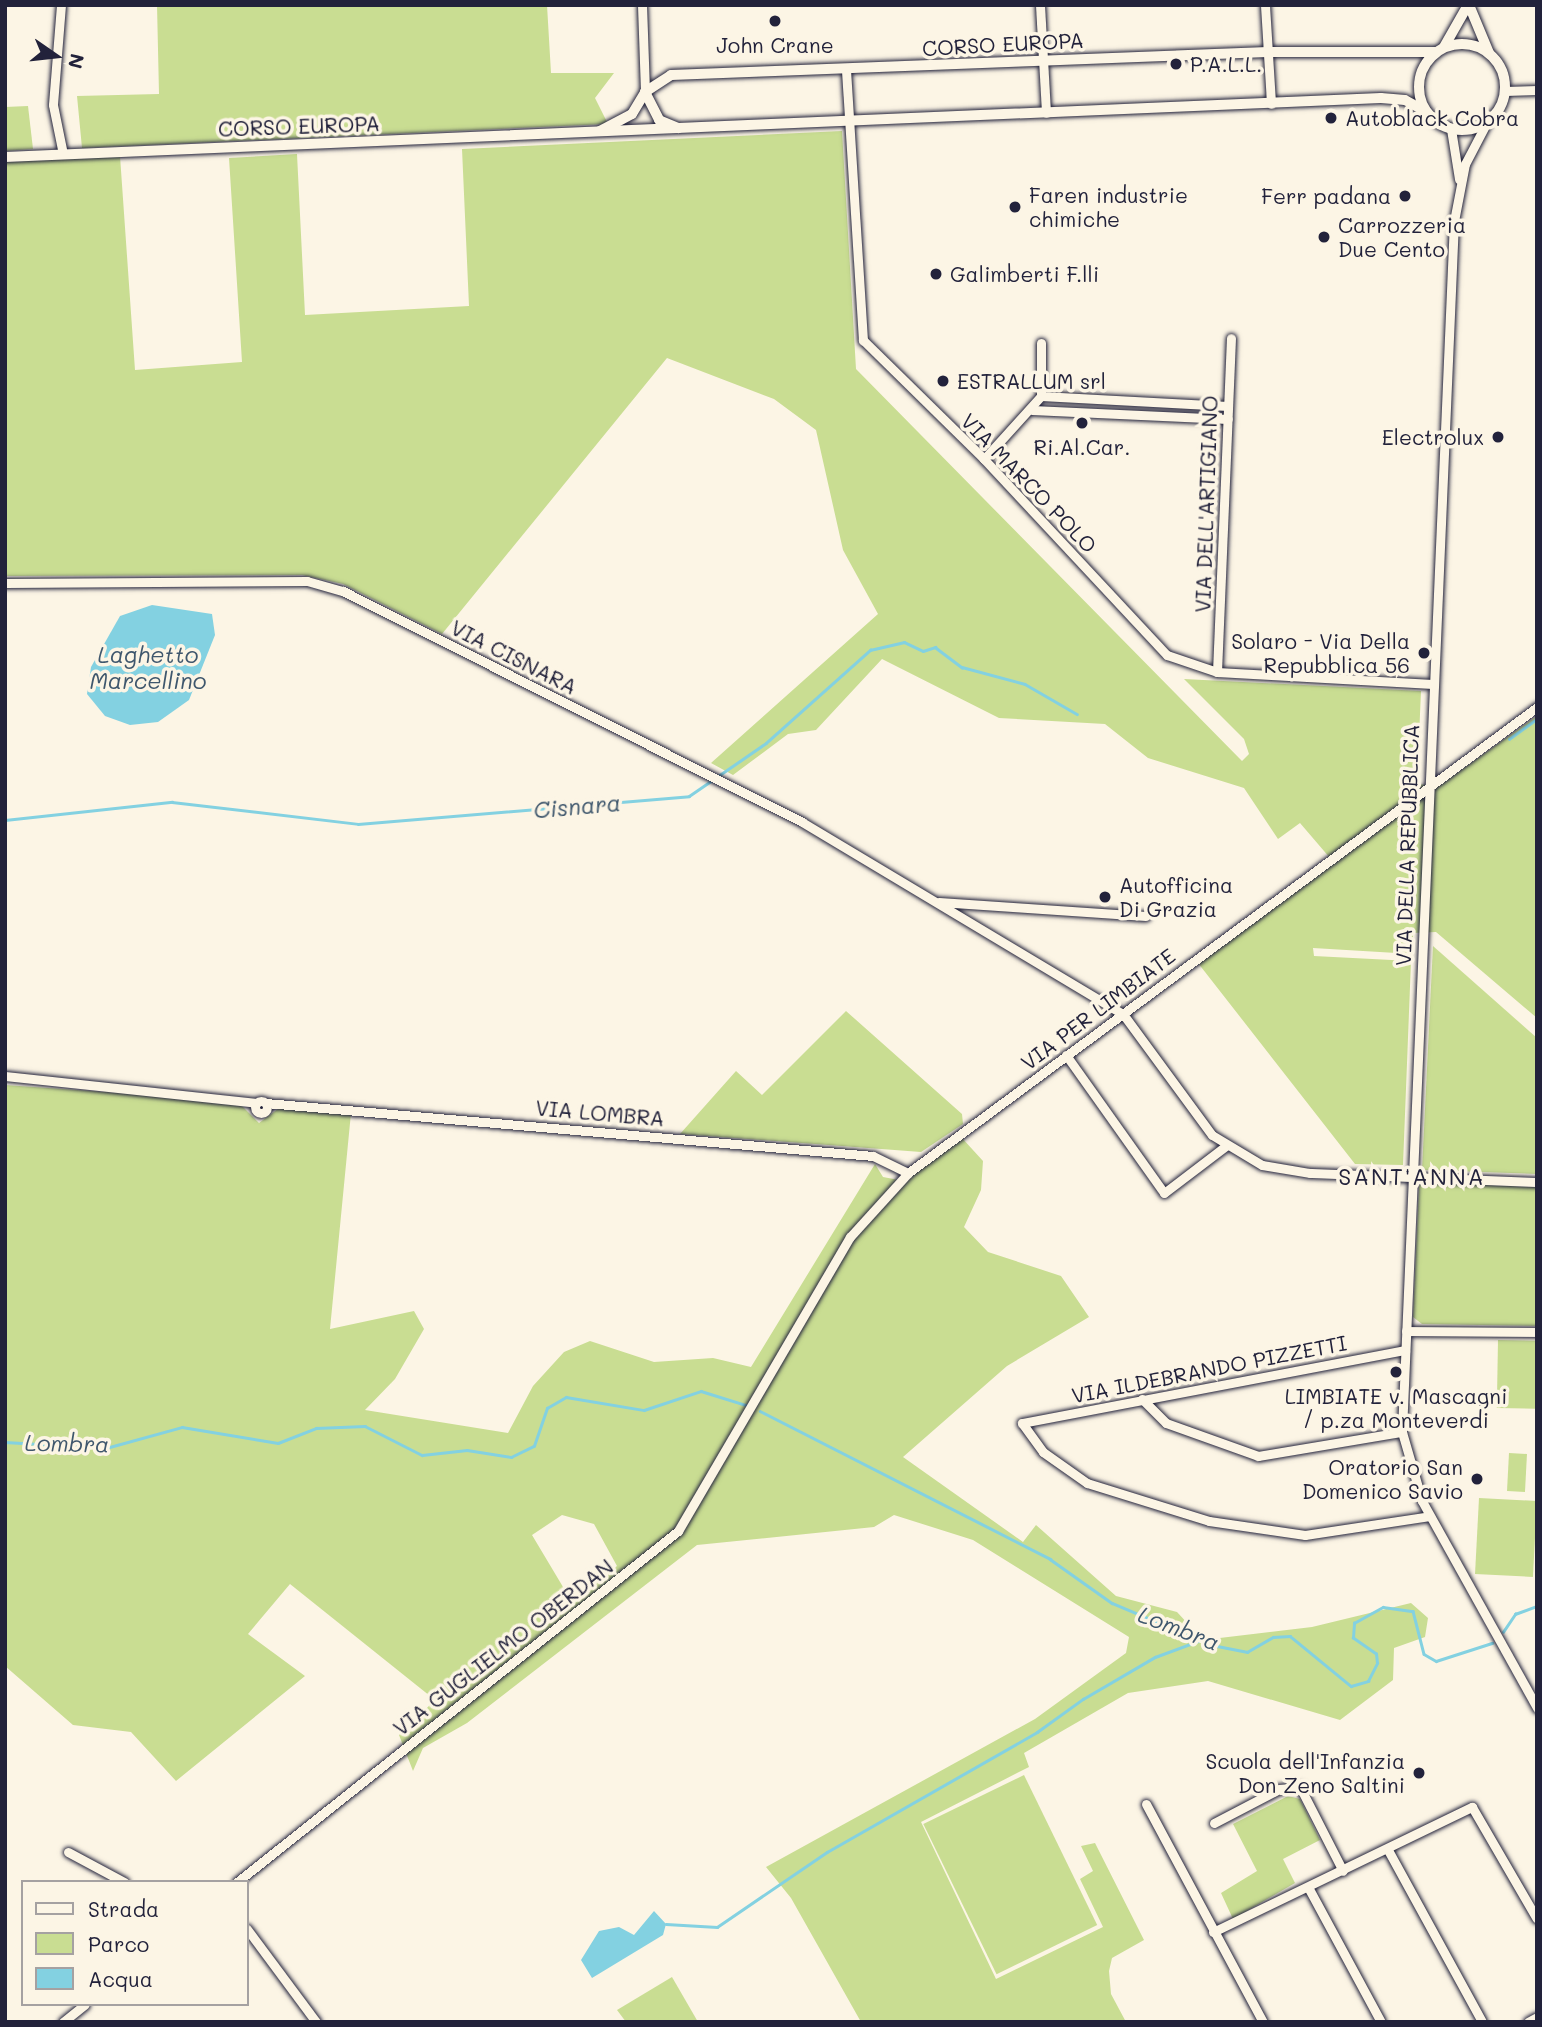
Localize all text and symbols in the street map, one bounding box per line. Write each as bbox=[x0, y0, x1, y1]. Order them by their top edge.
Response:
marker: John Crane bbox=[767, 13, 783, 29]
north arrow bbox=[21, 21, 91, 91]
street label: CORSO EUROPA bbox=[921, 27, 1085, 61]
place label: John Crane bbox=[716, 32, 834, 58]
text: N bbox=[63, 51, 91, 71]
place label: P.A.L.L. bbox=[1190, 51, 1262, 77]
marker: P.A.L.L. bbox=[1168, 56, 1184, 72]
place label: Autoblack Cobra bbox=[1345, 105, 1519, 131]
marker: Autoblack Cobra bbox=[1323, 110, 1339, 126]
street label: CORSO EUROPA bbox=[218, 111, 380, 141]
place label: Faren industrie chimiche bbox=[1029, 182, 1188, 232]
place label: Ferr padana bbox=[1261, 183, 1391, 209]
marker: Ferr padana bbox=[1397, 188, 1413, 204]
marker: Faren industrie chimiche bbox=[1007, 199, 1023, 215]
place label: Carrozzeria Due Cento bbox=[1338, 212, 1466, 262]
marker: Carrozzeria Due Cento bbox=[1316, 229, 1332, 245]
place label: Galimberti F.lli bbox=[950, 261, 1099, 287]
marker: Galimberti F.lli bbox=[928, 266, 944, 282]
place label: ESTRALLUM srl bbox=[957, 368, 1106, 394]
marker: ESTRALLUM srl bbox=[935, 373, 951, 389]
street label: VIA DELL'ARTIGIANO bbox=[1190, 395, 1222, 613]
street label: VIA MARCO POLO bbox=[956, 408, 1102, 558]
marker: Ri.Al.Car. bbox=[1074, 415, 1090, 431]
place label: Electrolux bbox=[1382, 424, 1484, 450]
marker: Electrolux bbox=[1490, 429, 1506, 445]
place label: Ri.Al.Car. bbox=[1034, 434, 1130, 460]
street label: VIA CISNARA bbox=[447, 614, 581, 700]
place label: Solaro - Via Della Repubblica 56 bbox=[1231, 628, 1410, 678]
water label: Laghetto Marcellino bbox=[90, 640, 206, 694]
marker: Solaro - Via Della Repubblica 56 bbox=[1416, 645, 1432, 661]
street label: VIA DELLA REPUBBLICA bbox=[1390, 724, 1424, 966]
water label: Cisnara bbox=[532, 788, 622, 824]
place label: Autofficina Di Grazia bbox=[1119, 872, 1233, 922]
marker: Autofficina Di Grazia bbox=[1097, 889, 1113, 905]
street label: VIA PER LIMBIATE bbox=[1016, 943, 1180, 1075]
street label: VIA LOMBRA bbox=[534, 1095, 666, 1131]
district label: SANT'ANNA bbox=[1339, 1162, 1485, 1190]
street label: VIA ILDEBRANDO PIZZETTI bbox=[1069, 1330, 1349, 1408]
marker: LIMBIATE v. Mascagni / p.za Monteverdi bbox=[1388, 1364, 1404, 1380]
place label: LIMBIATE v. Mascagni / p.za Monteverdi bbox=[1285, 1383, 1507, 1433]
water label: Lombra bbox=[24, 1428, 110, 1458]
place label: Oratorio San Domenico Savio bbox=[1302, 1454, 1463, 1504]
marker: Oratorio San Domenico Savio bbox=[1469, 1471, 1485, 1487]
street label: VIA GUGLIELMO OBERDAN bbox=[388, 1553, 618, 1741]
water label: Lombra bbox=[1135, 1600, 1223, 1656]
place label: Scuola dell'Infanzia Don Zeno Saltini bbox=[1205, 1748, 1405, 1798]
marker: Scuola dell'Infanzia Don Zeno Saltini bbox=[1411, 1765, 1427, 1781]
legend bbox=[21, 1880, 248, 2006]
text: Strada bbox=[88, 1895, 159, 1922]
text: Parco bbox=[88, 1930, 149, 1957]
text: Acqua bbox=[88, 1965, 153, 1992]

